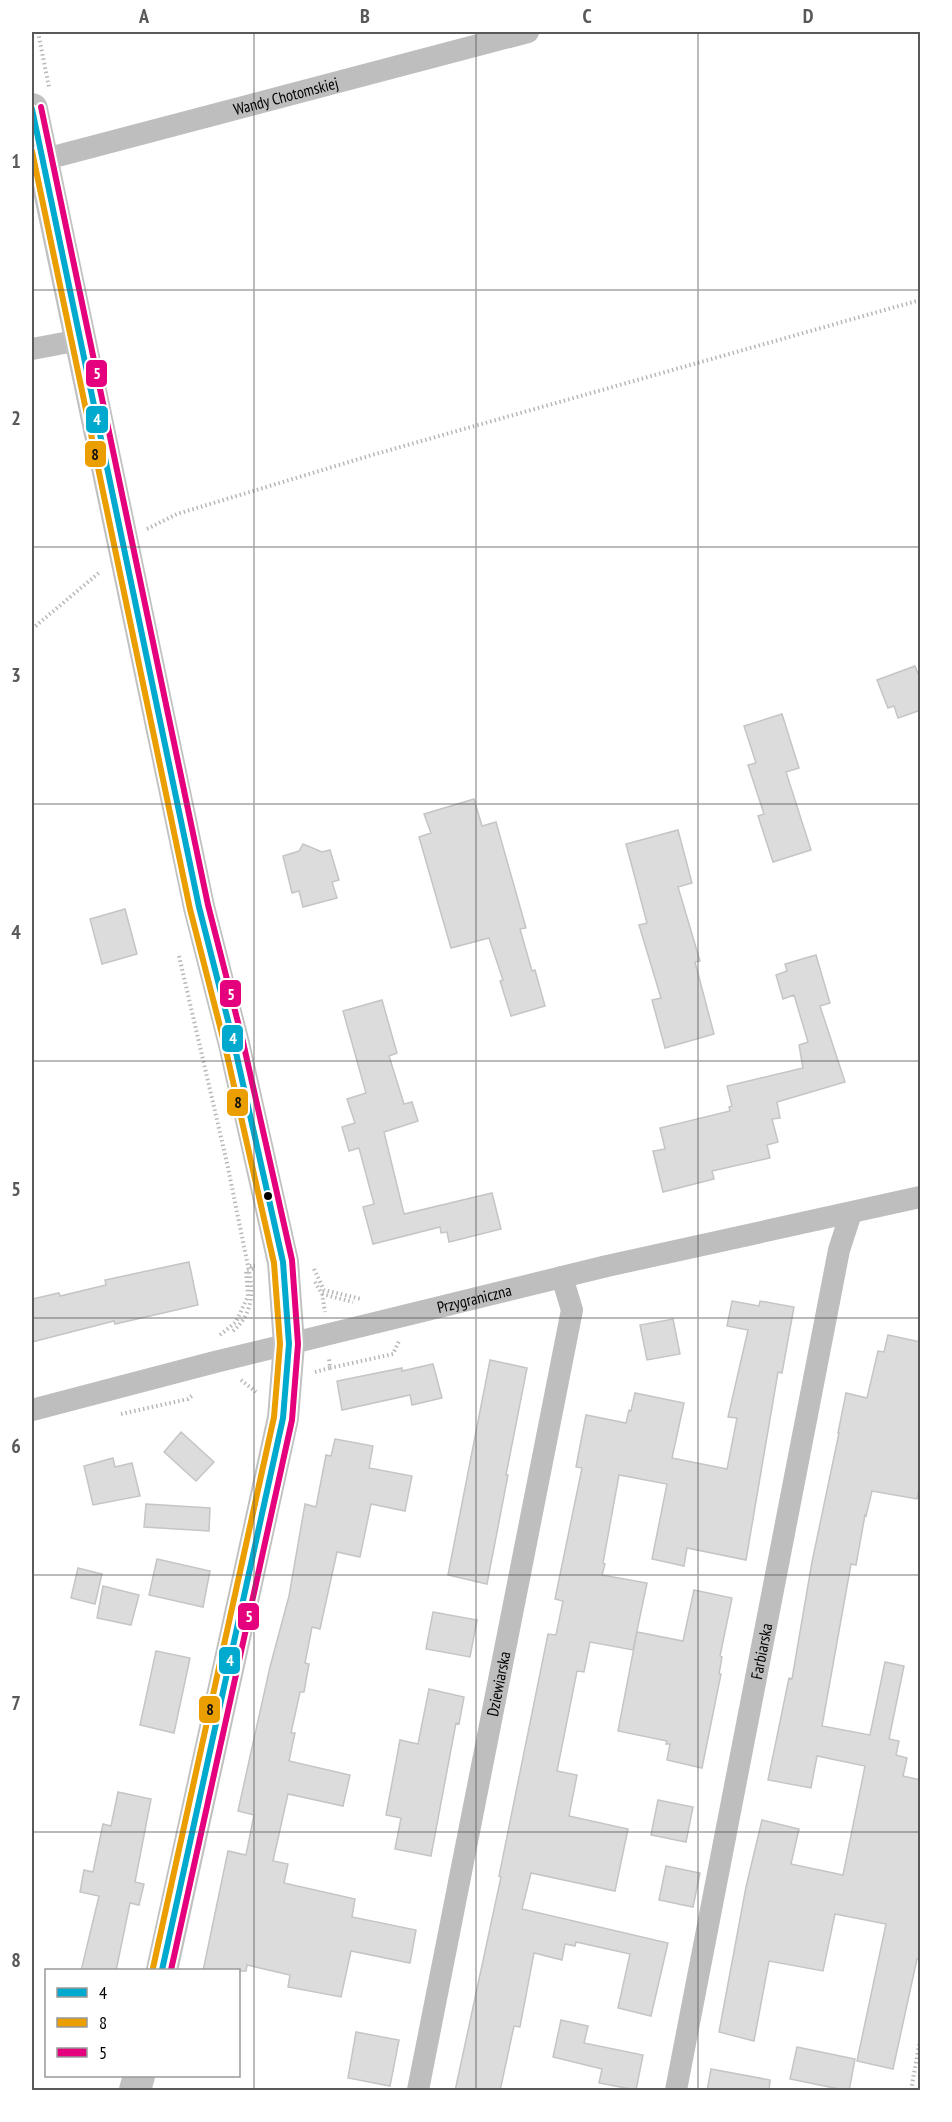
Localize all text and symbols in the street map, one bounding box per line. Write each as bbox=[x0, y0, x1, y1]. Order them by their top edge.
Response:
text: A bbox=[138, 3, 150, 29]
text: B bbox=[360, 3, 370, 29]
text: C bbox=[582, 3, 592, 29]
text: D bbox=[803, 3, 814, 29]
street label: Wandy Chotomskiej bbox=[231, 72, 340, 119]
text: 1 bbox=[11, 148, 21, 174]
line badge: 5 bbox=[85, 359, 108, 388]
text: 5 bbox=[93, 363, 101, 383]
text: 2 bbox=[11, 405, 21, 431]
line badge: 4 bbox=[85, 405, 109, 434]
text: 4 bbox=[93, 409, 101, 429]
line badge: 8 bbox=[84, 440, 107, 468]
text: 8 bbox=[91, 444, 99, 464]
text: 3 bbox=[11, 662, 21, 688]
text: 4 bbox=[11, 919, 21, 945]
line badge: 5 bbox=[219, 979, 242, 1008]
text: 5 bbox=[227, 984, 235, 1004]
line badge: 4 bbox=[221, 1024, 244, 1053]
text: 4 bbox=[229, 1028, 237, 1048]
line badge: 8 bbox=[226, 1088, 249, 1117]
text: 8 bbox=[234, 1092, 242, 1112]
text: 5 bbox=[11, 1176, 21, 1202]
unlabelled marker bbox=[262, 1190, 274, 1202]
street label: Przygraniczna bbox=[435, 1280, 513, 1317]
text: 6 bbox=[11, 1433, 21, 1459]
line badge: 5 bbox=[237, 1602, 260, 1631]
text: 5 bbox=[245, 1606, 253, 1626]
street label: Farbiarska bbox=[746, 1621, 776, 1681]
line badge: 4 bbox=[218, 1646, 241, 1675]
text: 4 bbox=[226, 1650, 234, 1670]
street label: Dziewiarska bbox=[482, 1650, 514, 1718]
text: 7 bbox=[11, 1690, 21, 1716]
line badge: 8 bbox=[198, 1695, 221, 1724]
text: 8 bbox=[206, 1699, 214, 1719]
text: 8 bbox=[11, 1947, 21, 1973]
legend bbox=[45, 1969, 240, 2077]
text: 4 bbox=[99, 1981, 107, 2004]
text: 8 bbox=[99, 2011, 107, 2034]
text: 5 bbox=[99, 2041, 107, 2064]

